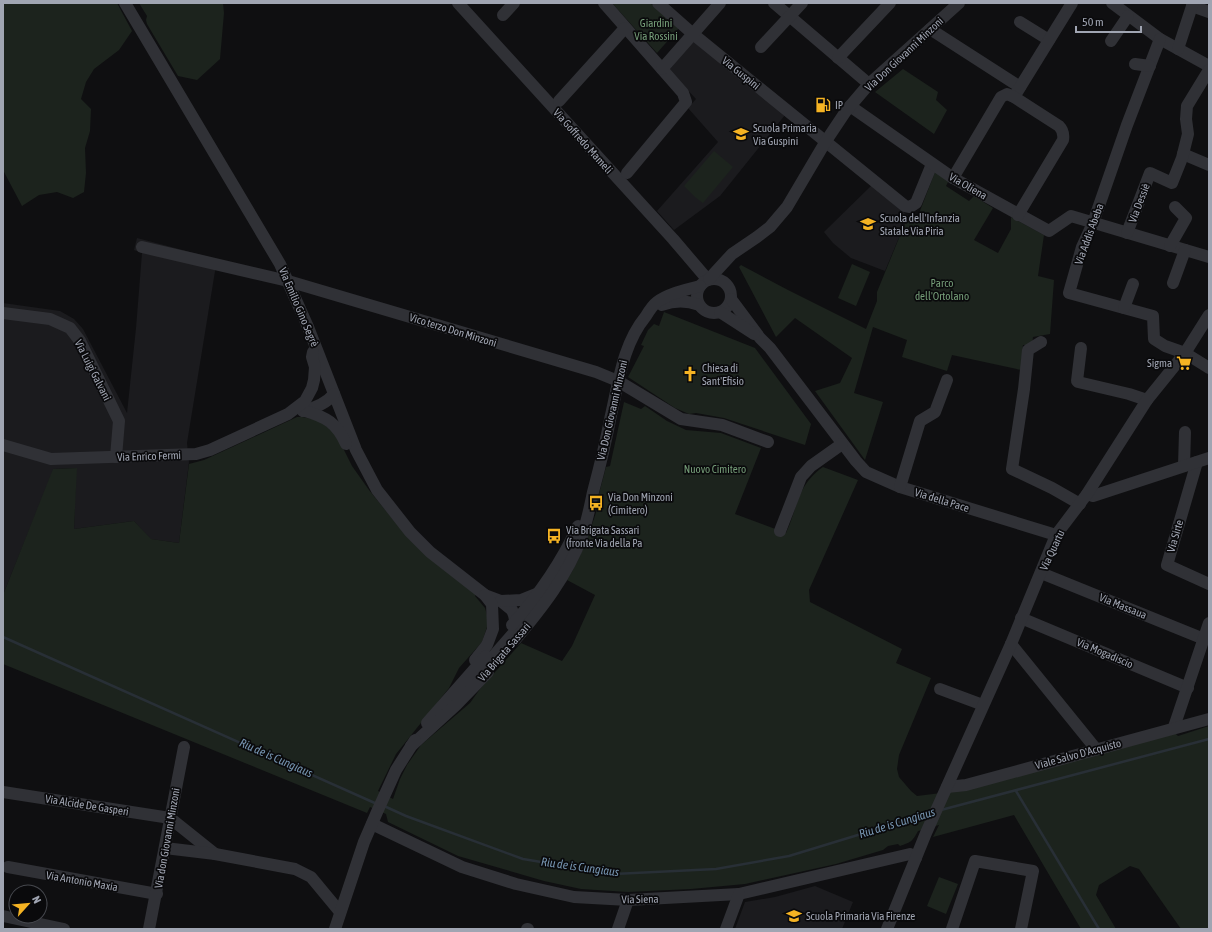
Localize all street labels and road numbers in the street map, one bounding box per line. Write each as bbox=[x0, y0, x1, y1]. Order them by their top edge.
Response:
street label: Via Don Giovanni Minzoni bbox=[862, 15, 946, 93]
street label: Via Guspini bbox=[720, 54, 762, 92]
street label: Via Goffredo Mameli bbox=[551, 106, 615, 176]
street label: Via Oliena bbox=[947, 170, 989, 202]
street label: Via Dessiè bbox=[1126, 182, 1152, 224]
street label: Via Addis Abeba bbox=[1072, 202, 1106, 266]
street label: Via Emilio Gino Segrè bbox=[277, 266, 321, 348]
street label: Vico terzo Don Minzoni bbox=[408, 311, 498, 349]
street label: Via Luigi Galvani bbox=[73, 338, 113, 402]
street label: Via Don Giovanni Minzoni bbox=[595, 359, 629, 461]
street label: Via Enrico Fermi bbox=[117, 449, 181, 463]
street label: Via della Pace bbox=[913, 486, 971, 514]
street label: Via Sirte bbox=[1165, 519, 1185, 553]
street label: Via Quartu bbox=[1037, 528, 1067, 572]
street label: Via Massaua bbox=[1097, 591, 1149, 621]
street label: Via Brigata Sassari bbox=[475, 620, 533, 684]
street label: Via Mogadiscio bbox=[1075, 636, 1135, 670]
street label: Viale Salvo D'Acquisto bbox=[1034, 737, 1122, 771]
street label: Via don Giovanni Minzoni bbox=[152, 787, 182, 889]
street label: Via Alcide De Gasperi bbox=[44, 792, 130, 818]
street label: Via Antonio Maxia bbox=[45, 869, 119, 893]
street label: Via Siena bbox=[621, 893, 659, 905]

